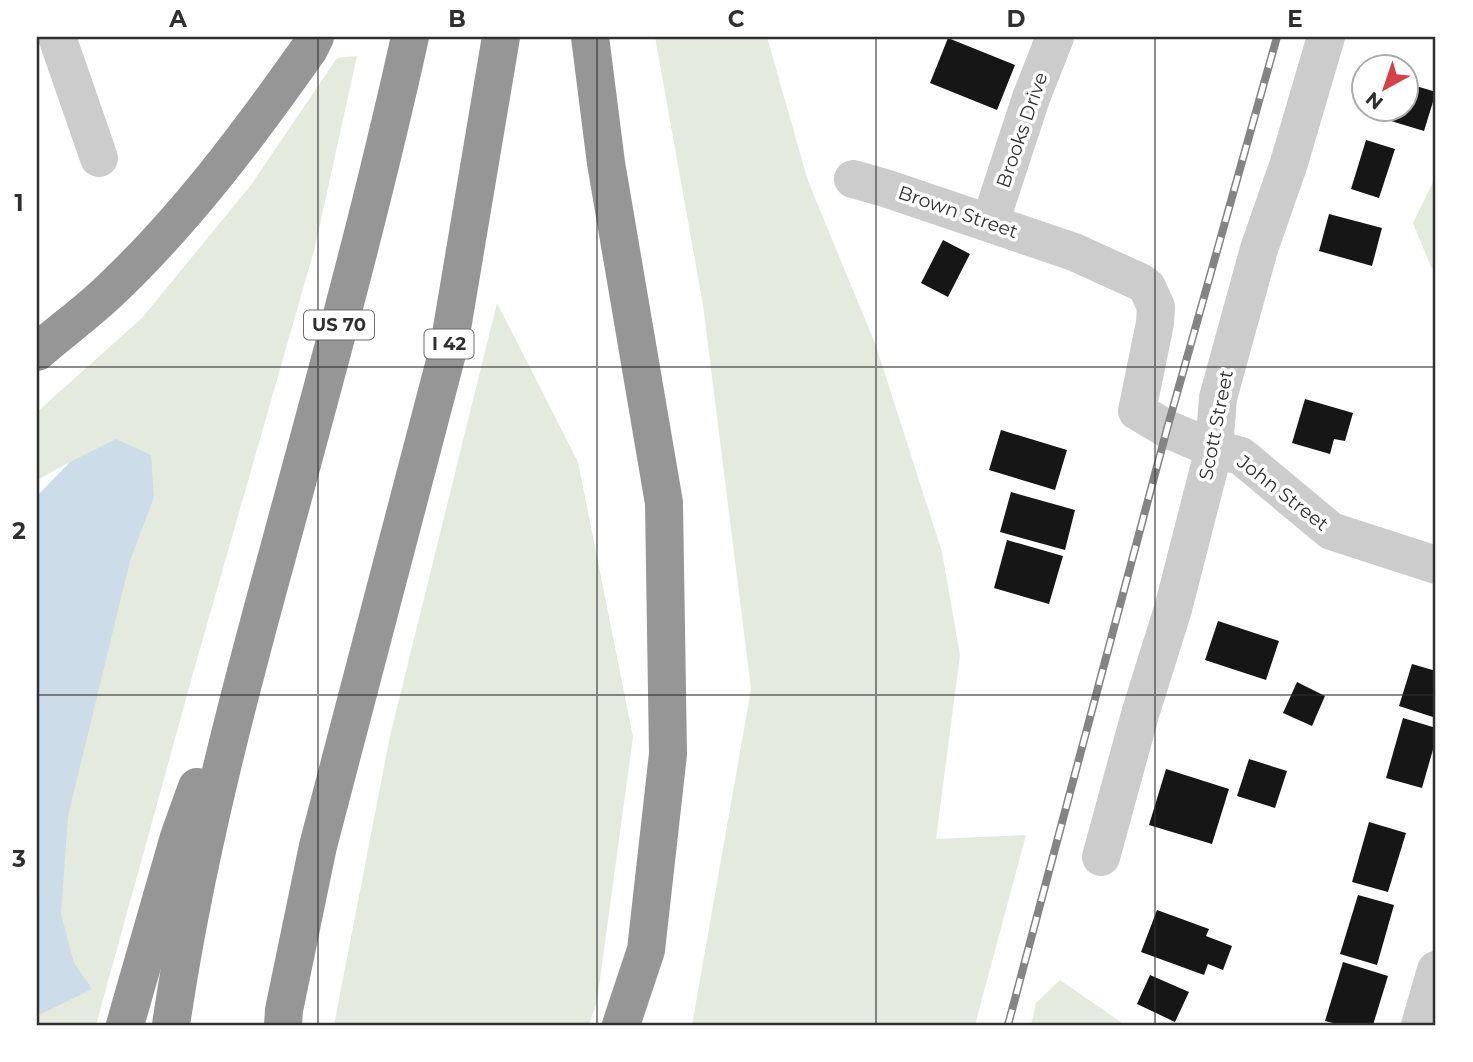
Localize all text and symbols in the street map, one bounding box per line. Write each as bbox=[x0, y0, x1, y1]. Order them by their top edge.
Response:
text: A bbox=[168, 5, 187, 33]
text: B bbox=[448, 5, 466, 33]
text: C bbox=[728, 5, 745, 33]
text: D bbox=[1007, 5, 1026, 33]
text: E bbox=[1287, 5, 1303, 33]
north arrow bbox=[1350, 52, 1420, 122]
street label: Brooks Drive bbox=[991, 69, 1053, 191]
text: N bbox=[1361, 87, 1388, 114]
street label: Brown Street bbox=[895, 181, 1021, 243]
text: 1 bbox=[14, 189, 24, 217]
road number: US 70 bbox=[304, 310, 374, 340]
road number: I 42 bbox=[424, 330, 474, 358]
street label: Scott Street bbox=[1194, 368, 1238, 482]
street label: John Street bbox=[1232, 450, 1333, 536]
text: 2 bbox=[12, 517, 26, 545]
text: 3 bbox=[11, 845, 26, 873]

